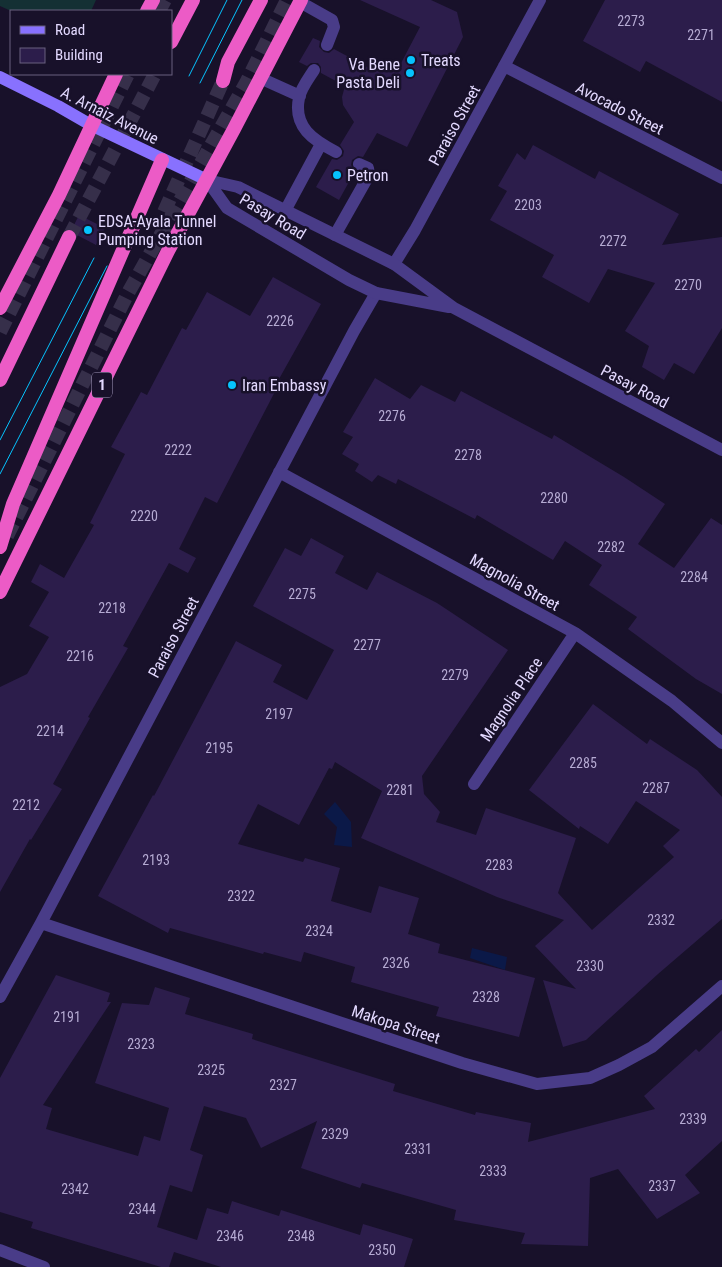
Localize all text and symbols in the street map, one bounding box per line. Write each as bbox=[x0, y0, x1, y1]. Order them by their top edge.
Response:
legend bbox=[10, 10, 172, 75]
house number: 2273 bbox=[617, 13, 645, 29]
text: Road bbox=[55, 21, 85, 39]
house number: 2271 bbox=[687, 27, 715, 43]
text: Building bbox=[55, 46, 103, 64]
place label: Treats bbox=[421, 51, 461, 70]
marker: Treats bbox=[405, 54, 417, 66]
place label: Va Bene Pasta Deli bbox=[336, 55, 400, 92]
marker: Va Bene Pasta Deli bbox=[404, 67, 416, 79]
street label: Avocado Street bbox=[573, 78, 667, 139]
street label: Paraiso Street bbox=[425, 82, 484, 169]
street label: A. Arnaiz Avenue bbox=[58, 83, 162, 148]
place label: Petron bbox=[347, 166, 389, 185]
marker: Petron bbox=[331, 169, 343, 181]
street label: Pasay Road bbox=[236, 189, 309, 244]
house number: 2203 bbox=[514, 197, 542, 213]
place label: EDSA-Ayala Tunnel Pumping Station bbox=[98, 212, 216, 249]
marker: EDSA-Ayala Tunnel Pumping Station bbox=[82, 224, 94, 236]
house number: 2272 bbox=[599, 233, 627, 249]
house number: 2270 bbox=[674, 277, 702, 293]
house number: 2226 bbox=[266, 313, 294, 329]
street label: Pasay Road bbox=[598, 361, 672, 412]
road number: 1 bbox=[92, 372, 112, 398]
place label: Iran Embassy bbox=[242, 376, 327, 395]
marker: Iran Embassy bbox=[226, 379, 238, 391]
house number: 2276 bbox=[378, 408, 406, 424]
house number: 2222 bbox=[164, 442, 192, 458]
house number: 2278 bbox=[454, 447, 482, 463]
house number: 2280 bbox=[540, 490, 568, 506]
house number: 2220 bbox=[130, 508, 158, 524]
house number: 2282 bbox=[597, 539, 625, 555]
street label: Magnolia Street bbox=[467, 550, 563, 615]
house number: 2284 bbox=[680, 569, 708, 585]
house number: 2275 bbox=[288, 586, 316, 602]
street label: Paraiso Street bbox=[144, 593, 203, 681]
house number: 2218 bbox=[98, 600, 126, 616]
house number: 2277 bbox=[353, 637, 381, 653]
house number: 2216 bbox=[66, 648, 94, 664]
street label: Magnolia Place bbox=[476, 654, 546, 745]
house number: 2279 bbox=[441, 667, 469, 683]
house number: 2197 bbox=[265, 706, 293, 722]
house number: 2214 bbox=[36, 723, 64, 739]
house number: 2195 bbox=[205, 740, 233, 756]
house number: 2285 bbox=[569, 755, 597, 771]
house number: 2287 bbox=[642, 780, 670, 796]
house number: 2281 bbox=[386, 782, 414, 798]
house number: 2212 bbox=[12, 797, 40, 813]
house number: 2193 bbox=[142, 852, 170, 868]
house number: 2283 bbox=[485, 857, 513, 873]
house number: 2322 bbox=[227, 888, 255, 904]
house number: 2332 bbox=[647, 912, 675, 928]
house number: 2324 bbox=[305, 923, 333, 939]
house number: 2326 bbox=[382, 955, 410, 971]
house number: 2330 bbox=[576, 958, 604, 974]
house number: 2328 bbox=[472, 989, 500, 1005]
street label: Makopa Street bbox=[349, 1001, 443, 1048]
house number: 2191 bbox=[53, 1009, 81, 1025]
house number: 2323 bbox=[127, 1036, 155, 1052]
house number: 2325 bbox=[197, 1062, 225, 1078]
house number: 2327 bbox=[269, 1077, 297, 1093]
house number: 2339 bbox=[679, 1111, 707, 1127]
house number: 2329 bbox=[321, 1126, 349, 1142]
house number: 2331 bbox=[404, 1141, 432, 1157]
house number: 2333 bbox=[479, 1163, 507, 1179]
house number: 2337 bbox=[648, 1178, 676, 1194]
house number: 2342 bbox=[61, 1181, 89, 1197]
house number: 2344 bbox=[128, 1201, 156, 1217]
house number: 2346 bbox=[216, 1228, 244, 1244]
house number: 2348 bbox=[287, 1228, 315, 1244]
house number: 2350 bbox=[368, 1242, 396, 1258]

